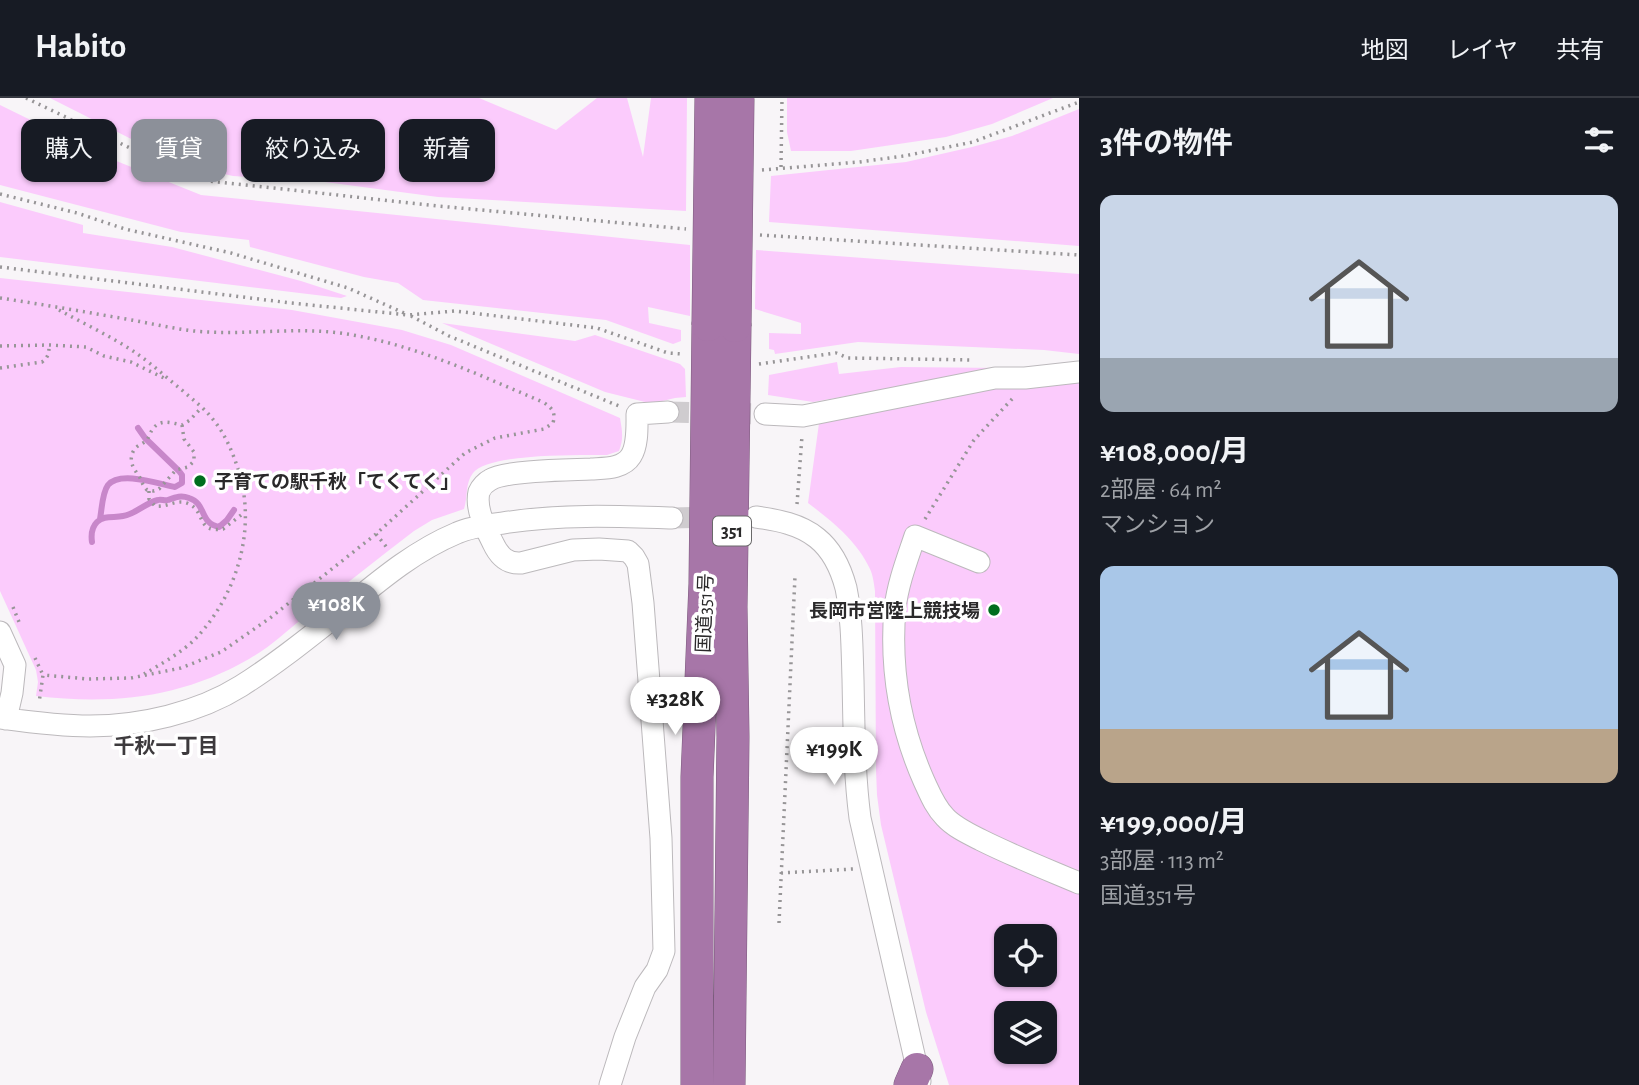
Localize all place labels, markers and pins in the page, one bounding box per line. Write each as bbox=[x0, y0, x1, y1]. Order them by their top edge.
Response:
place label: 子育ての駅千秋「てくてく」 bbox=[214, 471, 459, 492]
marker: 子育ての駅千秋「てくてく」 bbox=[192, 473, 208, 489]
pin: ¥108K bbox=[287, 582, 385, 642]
place label: 長岡市営陸上競技場 bbox=[809, 600, 980, 621]
marker: 長岡市営陸上競技場 bbox=[986, 602, 1002, 618]
pin: ¥328K bbox=[626, 678, 724, 737]
pin: ¥199K bbox=[785, 728, 883, 787]

